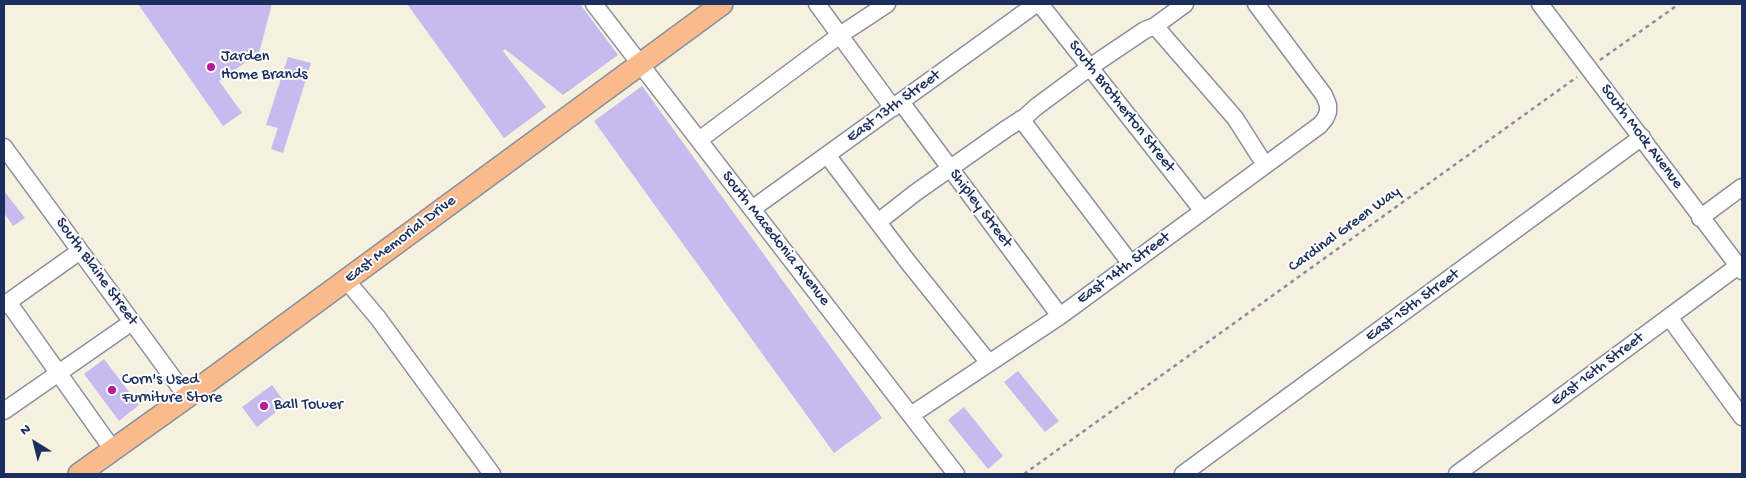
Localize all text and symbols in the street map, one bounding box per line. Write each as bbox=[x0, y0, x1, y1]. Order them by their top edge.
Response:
street label: South Brotherton Street bbox=[1063, 37, 1179, 177]
place label: Jarden Home Brands bbox=[221, 48, 307, 86]
marker: Jarden Home Brands bbox=[205, 61, 217, 73]
street label: East 13th Street bbox=[843, 66, 945, 148]
street label: South Mock Avenue bbox=[1595, 81, 1687, 193]
street label: Shipley Street bbox=[944, 166, 1016, 252]
street label: South Macedonia Avenue bbox=[717, 168, 833, 310]
street label: Cardinal Green Way bbox=[1285, 183, 1405, 277]
street label: East Memorial Drive bbox=[342, 192, 460, 288]
street label: South Blaine Street bbox=[50, 214, 142, 330]
street label: East 14th Street bbox=[1074, 229, 1174, 309]
street label: East 15th Street bbox=[1362, 265, 1464, 347]
street label: East 16th Street bbox=[1548, 329, 1648, 411]
place label: Corn's Used Furniture Store bbox=[122, 371, 222, 409]
marker: Corn's Used Furniture Store bbox=[106, 384, 118, 396]
place label: Ball Tower bbox=[274, 396, 343, 416]
marker: Ball Tower bbox=[258, 400, 270, 412]
north arrow bbox=[10, 418, 60, 468]
text: N bbox=[17, 421, 35, 440]

